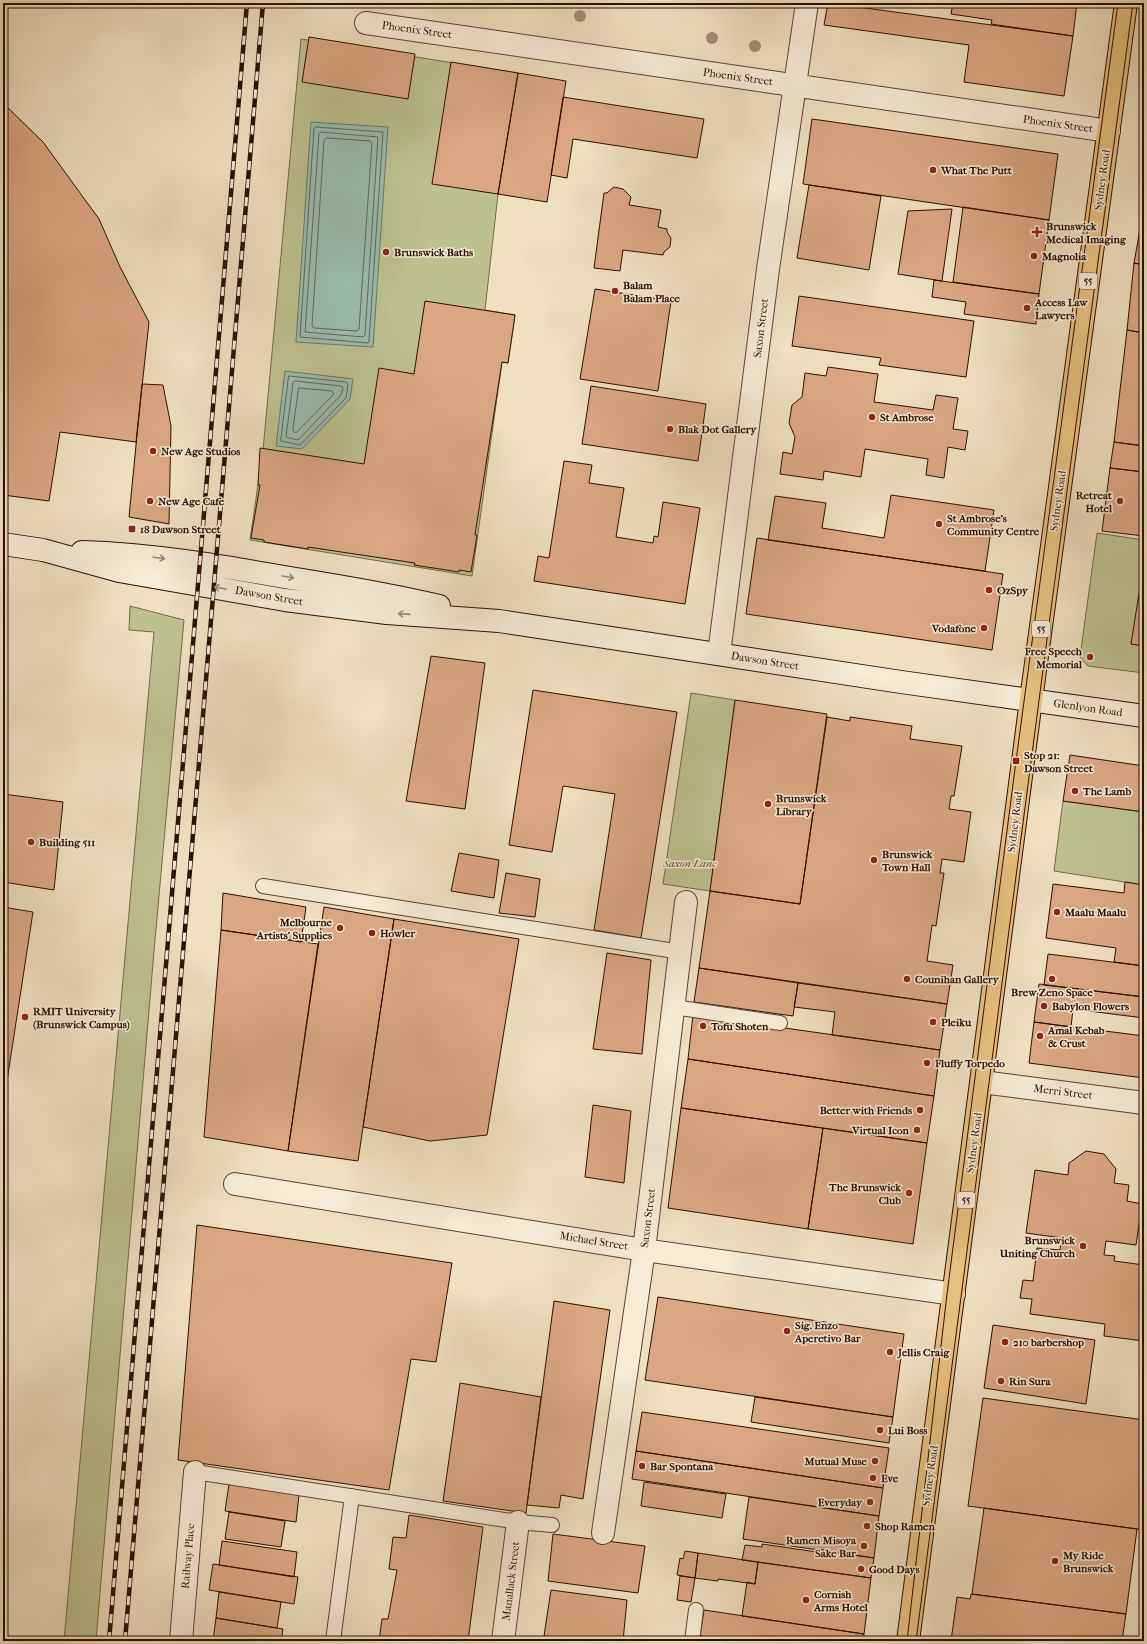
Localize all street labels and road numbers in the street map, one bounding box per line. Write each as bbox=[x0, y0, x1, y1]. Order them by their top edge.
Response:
street label: Phoenix Street bbox=[381, 19, 453, 41]
street label: Phoenix Street bbox=[702, 66, 774, 88]
street label: Phoenix Street bbox=[1022, 113, 1094, 135]
street label: Sydney Road bbox=[1091, 148, 1113, 211]
road number: 55 bbox=[1079, 273, 1097, 289]
street label: Saxon Street bbox=[751, 298, 771, 358]
street label: Sydney Road bbox=[1047, 469, 1069, 532]
street label: Dawson Street bbox=[234, 584, 304, 608]
road number: 55 bbox=[1032, 621, 1050, 637]
street label: Dawson Street bbox=[730, 649, 800, 673]
street label: Glenlyon Road bbox=[1053, 697, 1124, 719]
street label: Sydney Road bbox=[1005, 790, 1025, 853]
street label: Merri Street bbox=[1033, 1082, 1093, 1102]
street label: Sydney Road bbox=[963, 1111, 985, 1174]
street label: Saxon Street bbox=[638, 1188, 658, 1248]
road number: 55 bbox=[957, 1192, 975, 1208]
street label: Michael Street bbox=[559, 1229, 629, 1253]
street label: Sydney Road bbox=[919, 1444, 941, 1507]
street label: Railway Place bbox=[179, 1522, 197, 1589]
street label: Manallack Street bbox=[500, 1541, 522, 1621]

